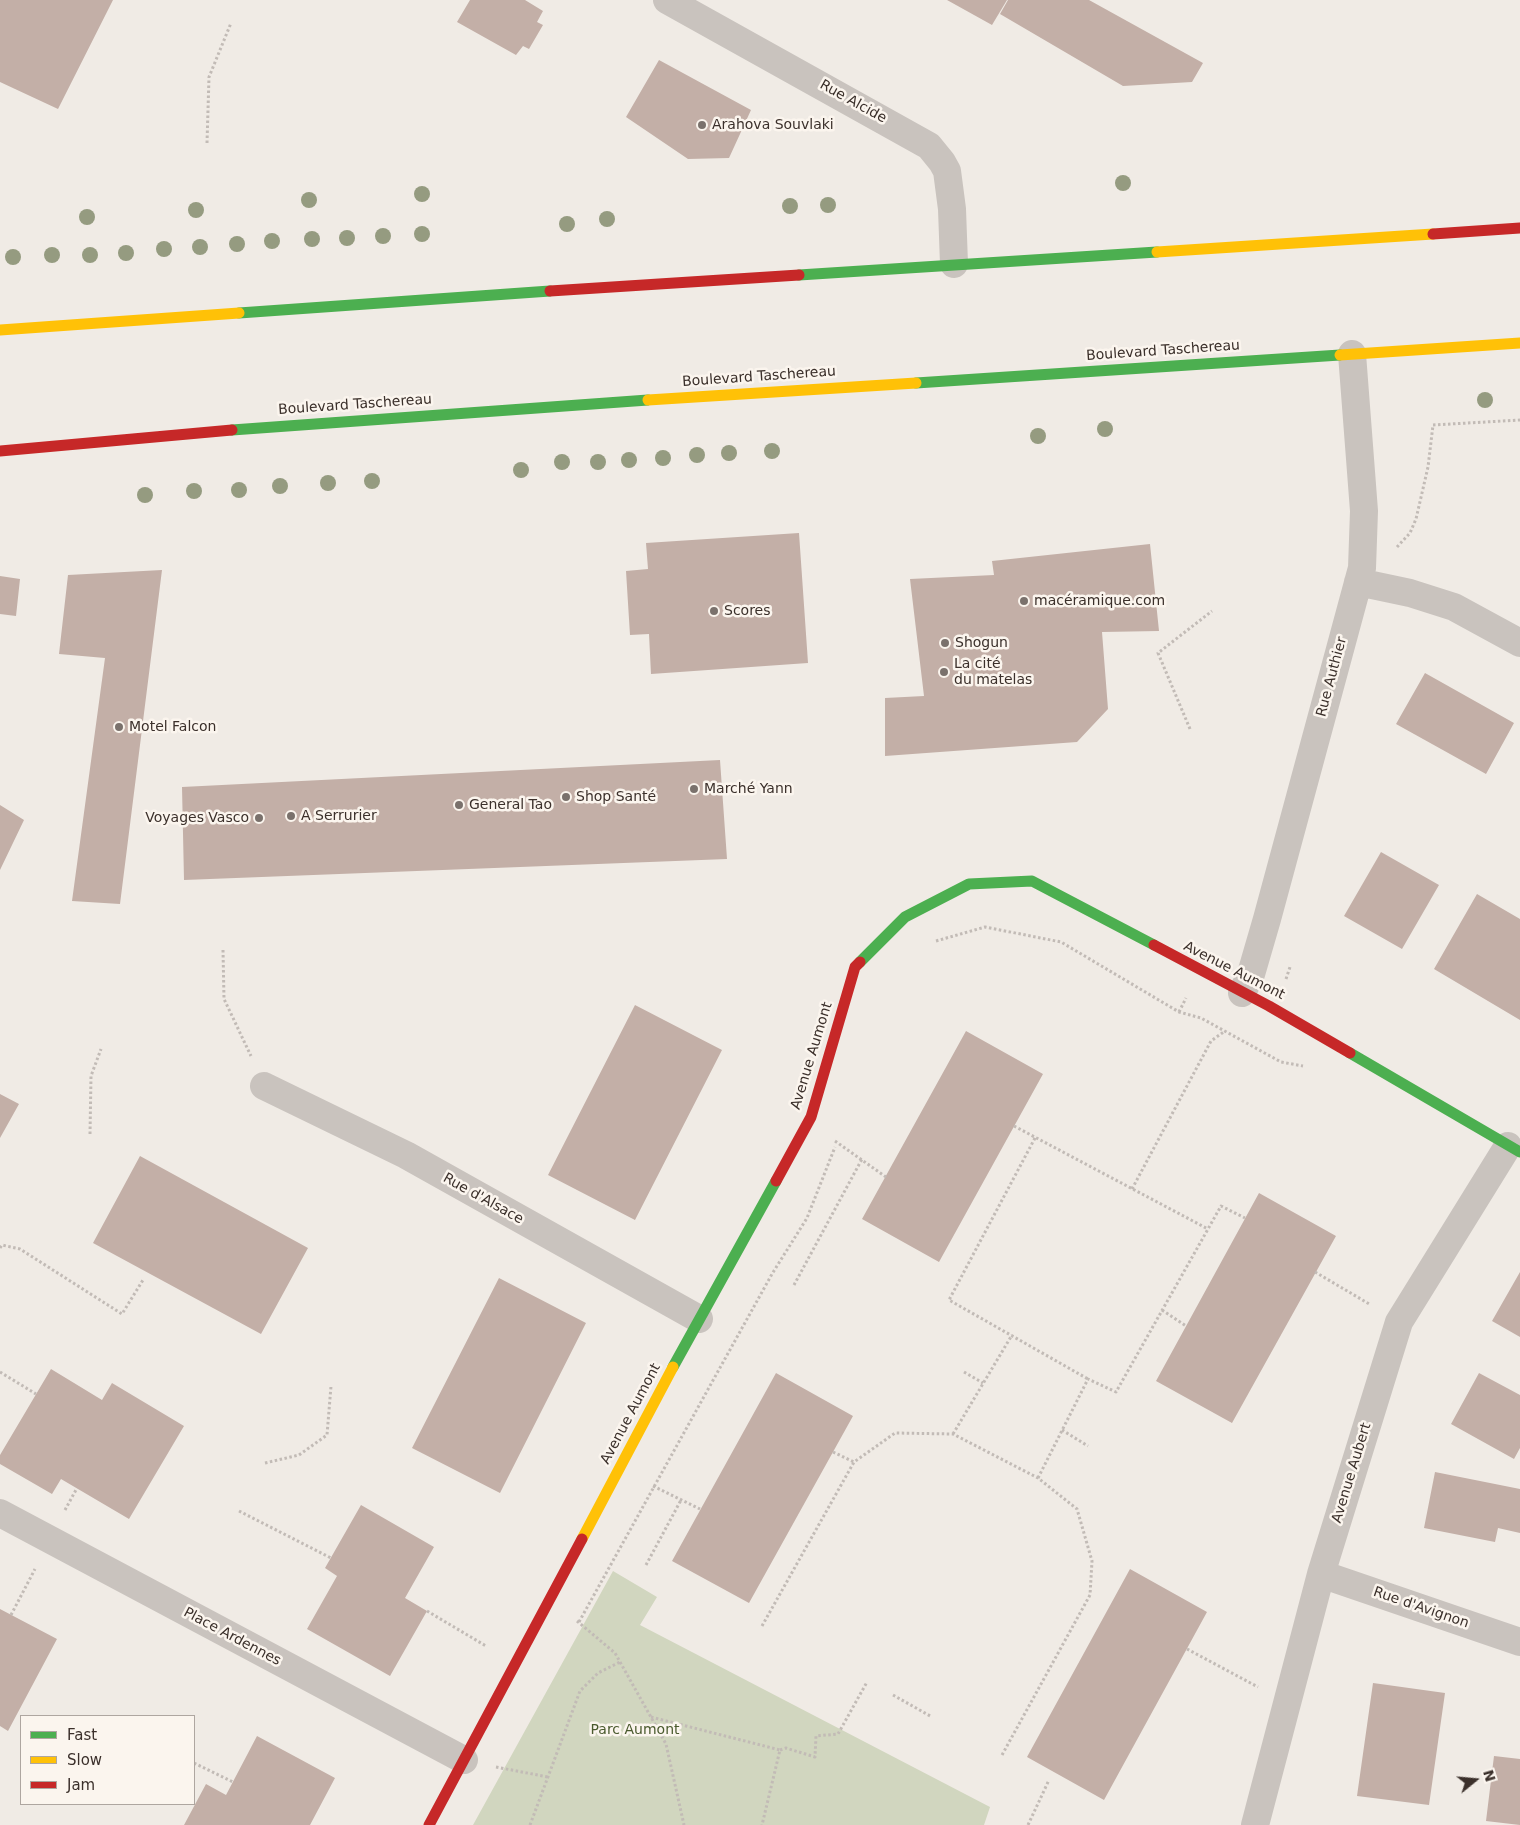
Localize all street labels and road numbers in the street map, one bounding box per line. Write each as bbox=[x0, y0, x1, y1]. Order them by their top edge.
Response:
street label: Rue Alcide bbox=[817, 77, 889, 127]
street label: Boulevard Taschereau bbox=[1086, 337, 1240, 365]
street label: Boulevard Taschereau bbox=[682, 363, 836, 391]
street label: Boulevard Taschereau bbox=[278, 391, 432, 419]
street label: Rue Authier bbox=[1313, 635, 1351, 719]
street label: Avenue Aumont bbox=[1181, 938, 1287, 1004]
street label: Avenue Aumont bbox=[788, 1000, 836, 1112]
street label: Rue d'Alsace bbox=[440, 1170, 526, 1228]
street label: Avenue Aumont bbox=[597, 1361, 665, 1467]
street label: Avenue Aubert bbox=[1329, 1421, 1375, 1525]
street label: Rue d'Avignon bbox=[1371, 1584, 1471, 1632]
street label: Place Ardennes bbox=[180, 1604, 284, 1670]

